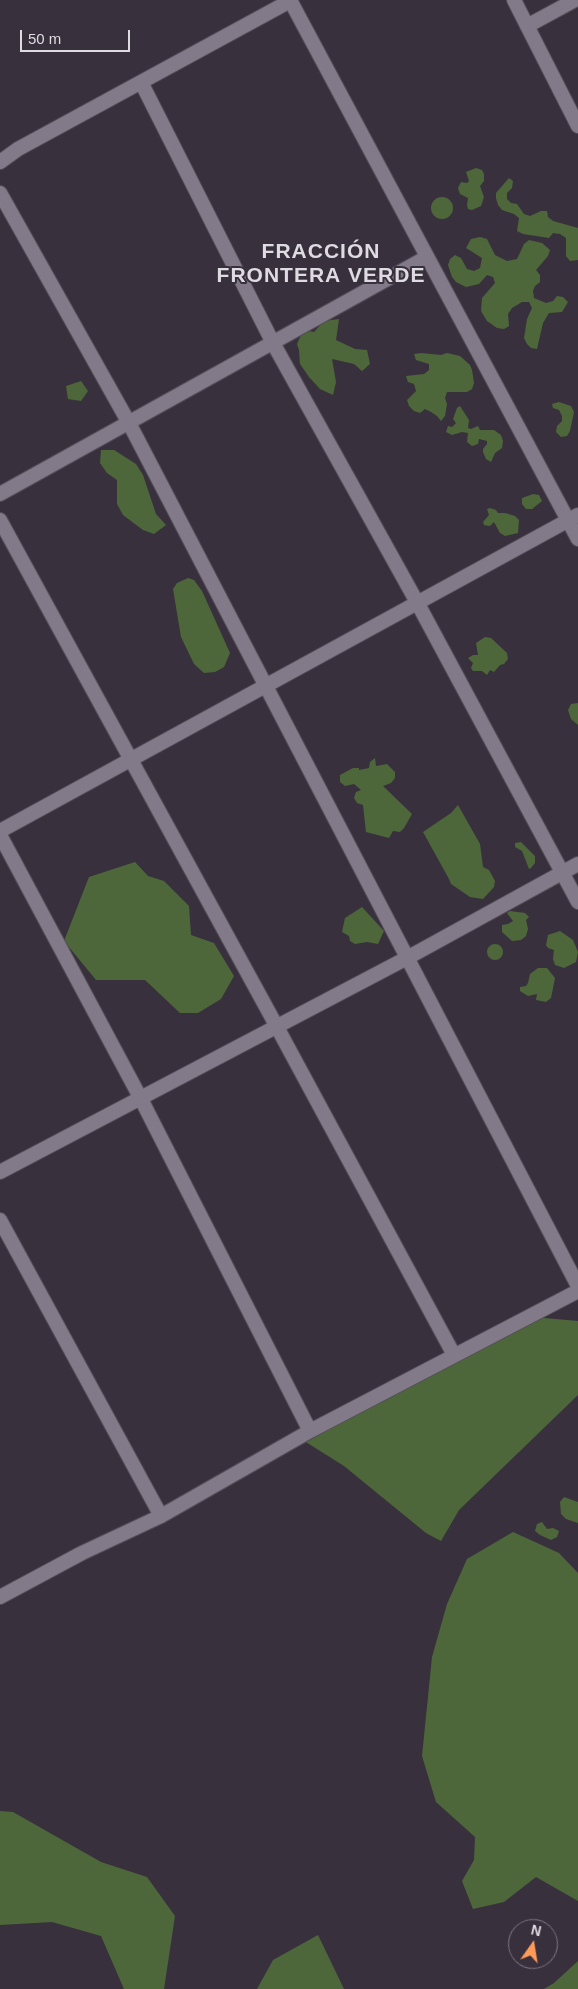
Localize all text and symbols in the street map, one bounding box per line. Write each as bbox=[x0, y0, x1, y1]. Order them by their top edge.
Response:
scale bar bbox=[22, 20, 132, 52]
text: 50 m bbox=[28, 30, 61, 47]
district label: FRACCIÓN FRONTERA VERDE bbox=[215, 239, 427, 289]
north arrow bbox=[508, 1919, 558, 1969]
text: N bbox=[529, 1921, 543, 1939]

